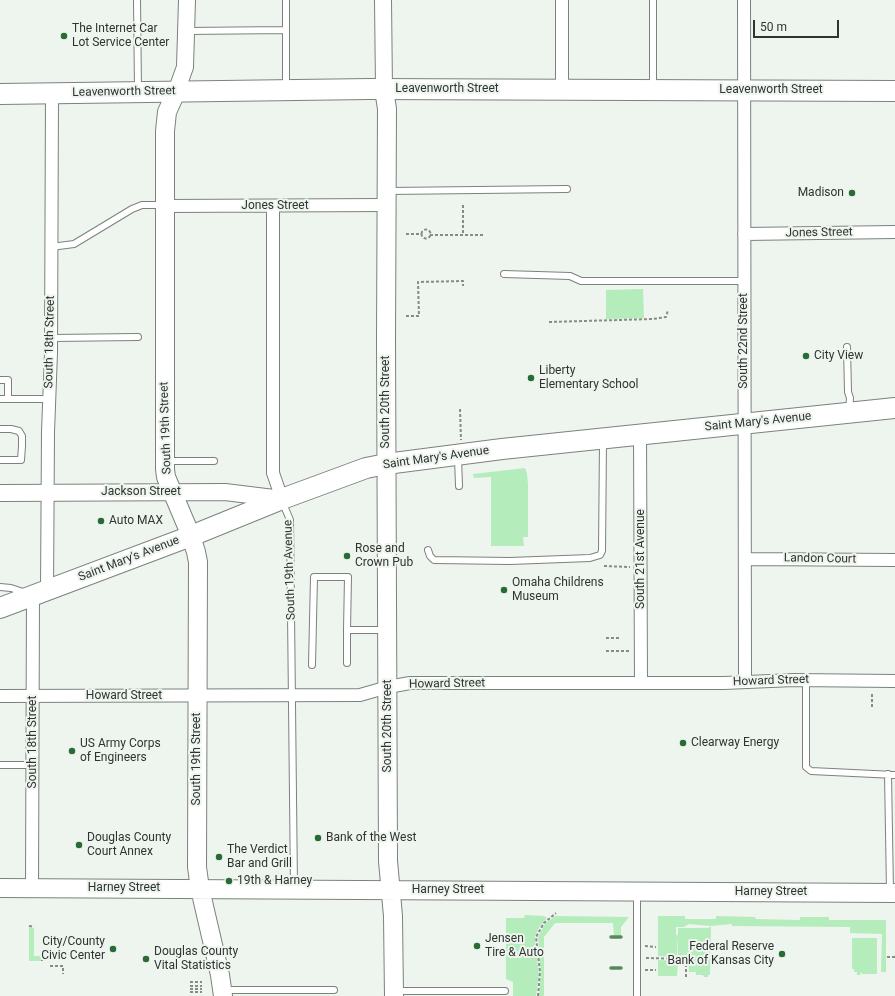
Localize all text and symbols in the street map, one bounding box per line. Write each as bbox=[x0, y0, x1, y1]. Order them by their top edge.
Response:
scale bar bbox=[755, 12, 841, 38]
text: 50 m bbox=[760, 20, 787, 34]
place label: The Internet Car Lot Service Center bbox=[72, 22, 169, 50]
marker: The Internet Car Lot Service Center bbox=[59, 31, 69, 41]
street label: Leavenworth Street bbox=[395, 82, 499, 96]
street label: Leavenworth Street bbox=[719, 83, 823, 97]
street label: Leavenworth Street bbox=[72, 84, 176, 100]
place label: Madison bbox=[798, 186, 844, 200]
marker: Madison bbox=[847, 188, 857, 198]
street label: Jones Street bbox=[241, 199, 309, 213]
street label: Jones Street bbox=[785, 225, 853, 241]
street label: South 22nd Street bbox=[737, 293, 751, 389]
street label: South 18th Street bbox=[42, 296, 58, 388]
place label: City View bbox=[814, 349, 863, 363]
marker: City View bbox=[801, 351, 811, 361]
street label: South 20th Street bbox=[379, 356, 393, 448]
place label: Liberty Elementary School bbox=[539, 364, 639, 392]
marker: Liberty Elementary School bbox=[526, 373, 536, 383]
street label: South 19th Street bbox=[157, 381, 175, 475]
street label: Saint Mary's Avenue bbox=[704, 409, 812, 435]
street label: Saint Mary's Avenue bbox=[382, 443, 490, 473]
street label: Jackson Street bbox=[101, 485, 181, 499]
street label: South 21st Avenue bbox=[634, 509, 648, 609]
place label: Auto MAX bbox=[109, 514, 163, 528]
marker: Auto MAX bbox=[96, 516, 106, 526]
street label: South 19th Avenue bbox=[281, 520, 299, 620]
street label: Saint Mary's Avenue bbox=[76, 533, 182, 585]
place label: Rose and Crown Pub bbox=[355, 542, 413, 570]
marker: Rose and Crown Pub bbox=[342, 551, 352, 561]
street label: Landon Court bbox=[784, 551, 856, 567]
place label: Omaha Childrens Museum bbox=[512, 576, 604, 604]
marker: Omaha Childrens Museum bbox=[499, 585, 509, 595]
street label: Howard Street bbox=[733, 672, 809, 690]
street label: Howard Street bbox=[409, 676, 485, 692]
street label: South 20th Street bbox=[381, 680, 395, 772]
street label: Howard Street bbox=[86, 689, 162, 703]
street label: South 18th Street bbox=[26, 696, 40, 788]
street label: South 19th Street bbox=[190, 713, 204, 805]
place label: Clearway Energy bbox=[691, 736, 779, 750]
place label: US Army Corps of Engineers bbox=[80, 737, 161, 765]
marker: Clearway Energy bbox=[678, 738, 688, 748]
marker: US Army Corps of Engineers bbox=[67, 746, 77, 756]
place label: Douglas County Court Annex bbox=[87, 831, 171, 859]
place label: Bank of the West bbox=[326, 831, 417, 845]
marker: Bank of the West bbox=[313, 833, 323, 843]
marker: Douglas County Court Annex bbox=[74, 840, 84, 850]
place label: The Verdict Bar and Grill bbox=[227, 843, 292, 871]
marker: The Verdict Bar and Grill bbox=[214, 852, 224, 862]
place label: 19th & Harney bbox=[237, 874, 312, 888]
marker: 19th & Harney bbox=[224, 876, 234, 886]
street label: Harney Street bbox=[88, 881, 160, 895]
street label: Harney Street bbox=[412, 883, 484, 897]
street label: Harney Street bbox=[735, 885, 807, 899]
place label: Jensen Tire & Auto bbox=[485, 932, 544, 960]
place label: City/County Civic Center bbox=[41, 935, 105, 963]
place label: Federal Reserve Bank of Kansas City bbox=[667, 940, 774, 968]
marker: Jensen Tire & Auto bbox=[472, 941, 482, 951]
marker: City/County Civic Center bbox=[108, 944, 118, 954]
place label: Douglas County Vital Statistics bbox=[154, 945, 238, 973]
marker: Federal Reserve Bank of Kansas City bbox=[777, 949, 787, 959]
marker: Douglas County Vital Statistics bbox=[141, 954, 151, 964]

